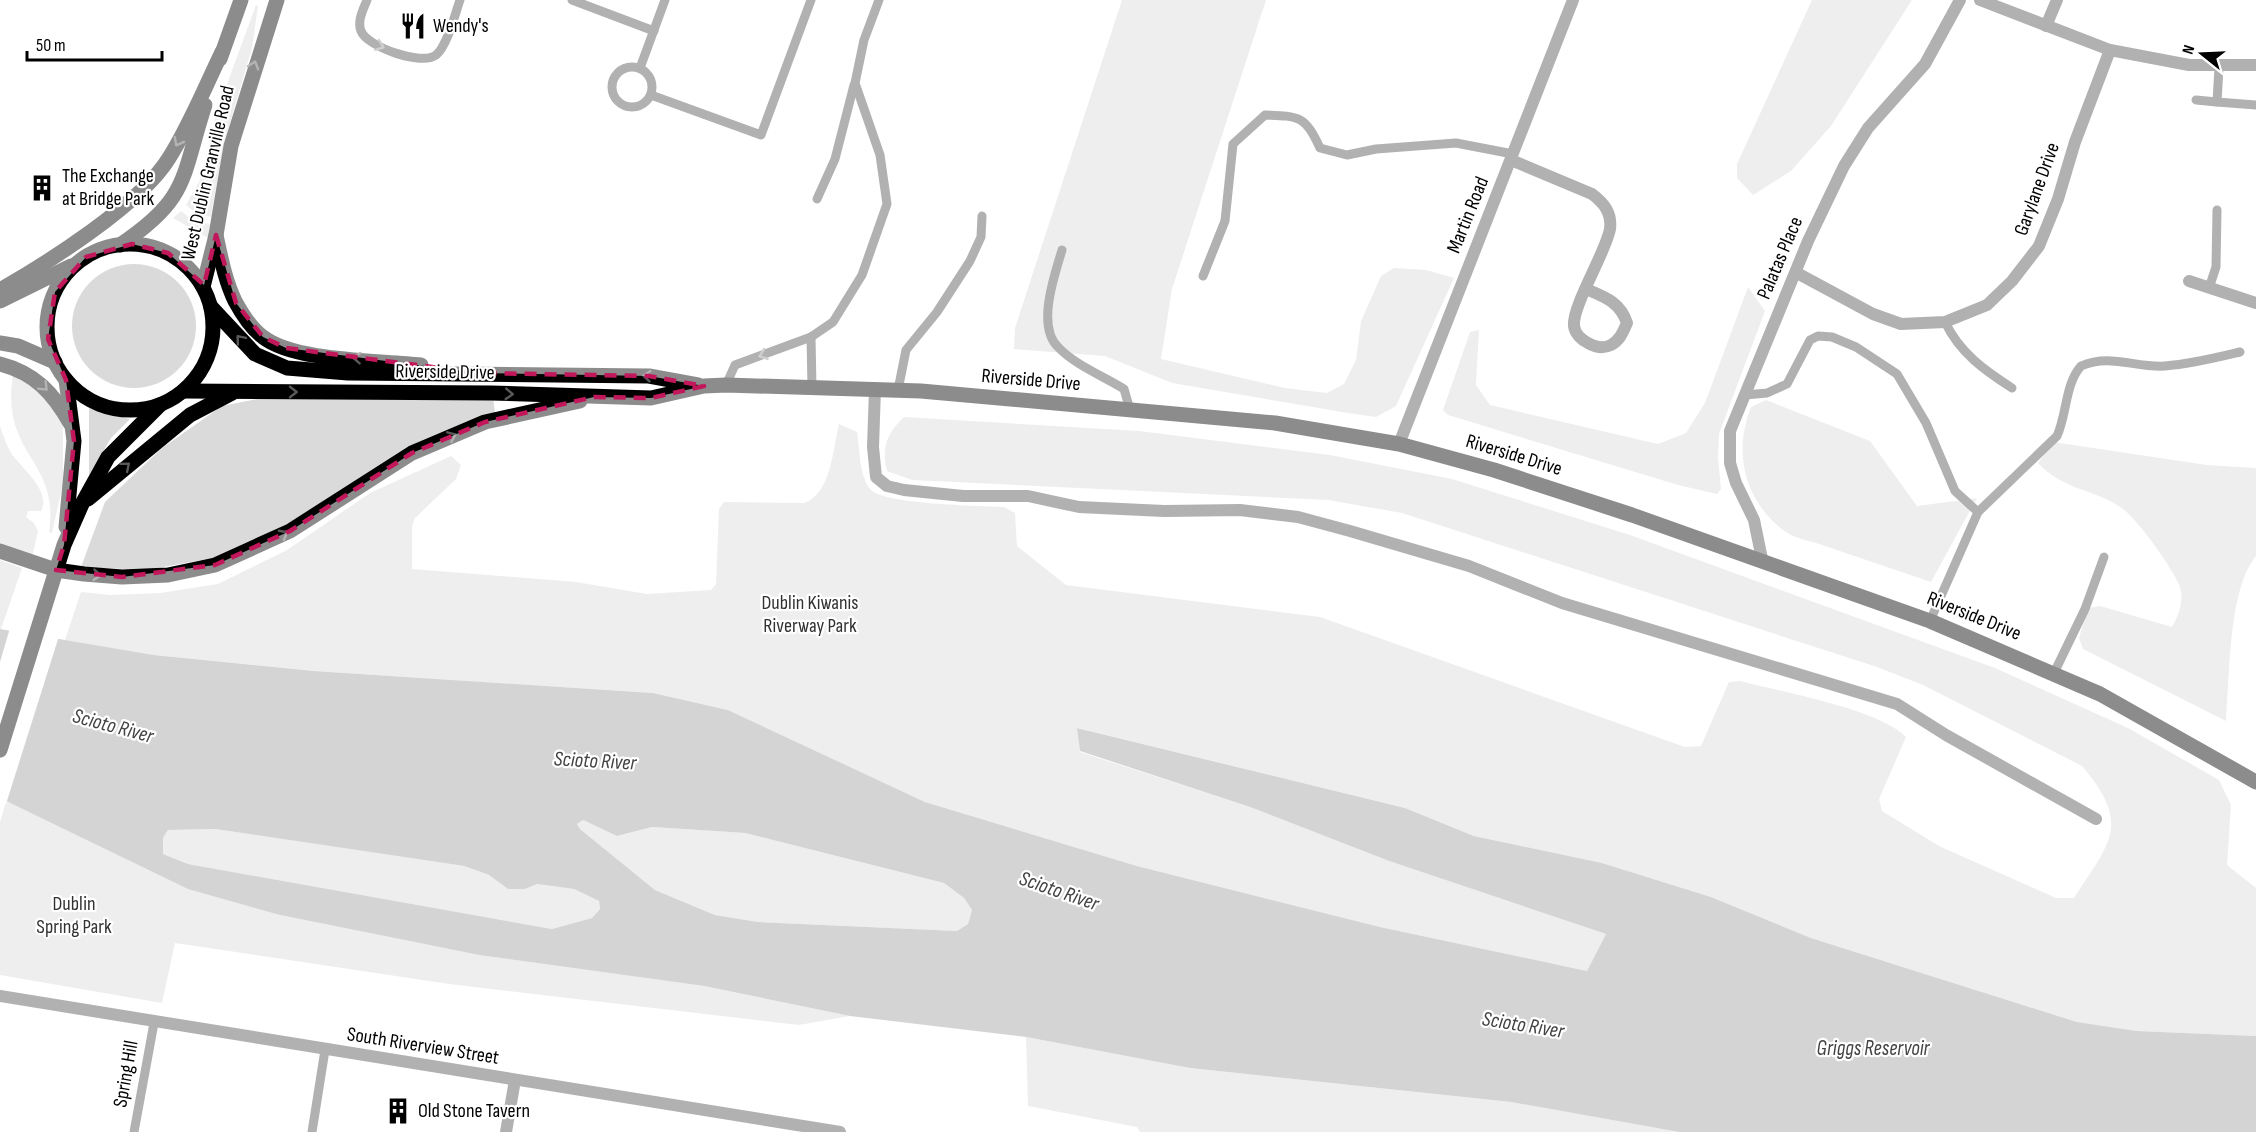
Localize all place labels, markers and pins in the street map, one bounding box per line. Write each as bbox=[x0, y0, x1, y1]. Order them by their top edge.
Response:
restaurant icon: Wendy's bbox=[398, 11, 428, 41]
place label: Wendy's bbox=[433, 14, 489, 38]
place label: The Exchange at Bridge Park bbox=[62, 164, 154, 211]
building icon: The Exchange at Bridge Park bbox=[27, 173, 57, 203]
building icon: Old Stone Tavern bbox=[383, 1096, 413, 1126]
place label: Old Stone Tavern bbox=[418, 1099, 530, 1123]

